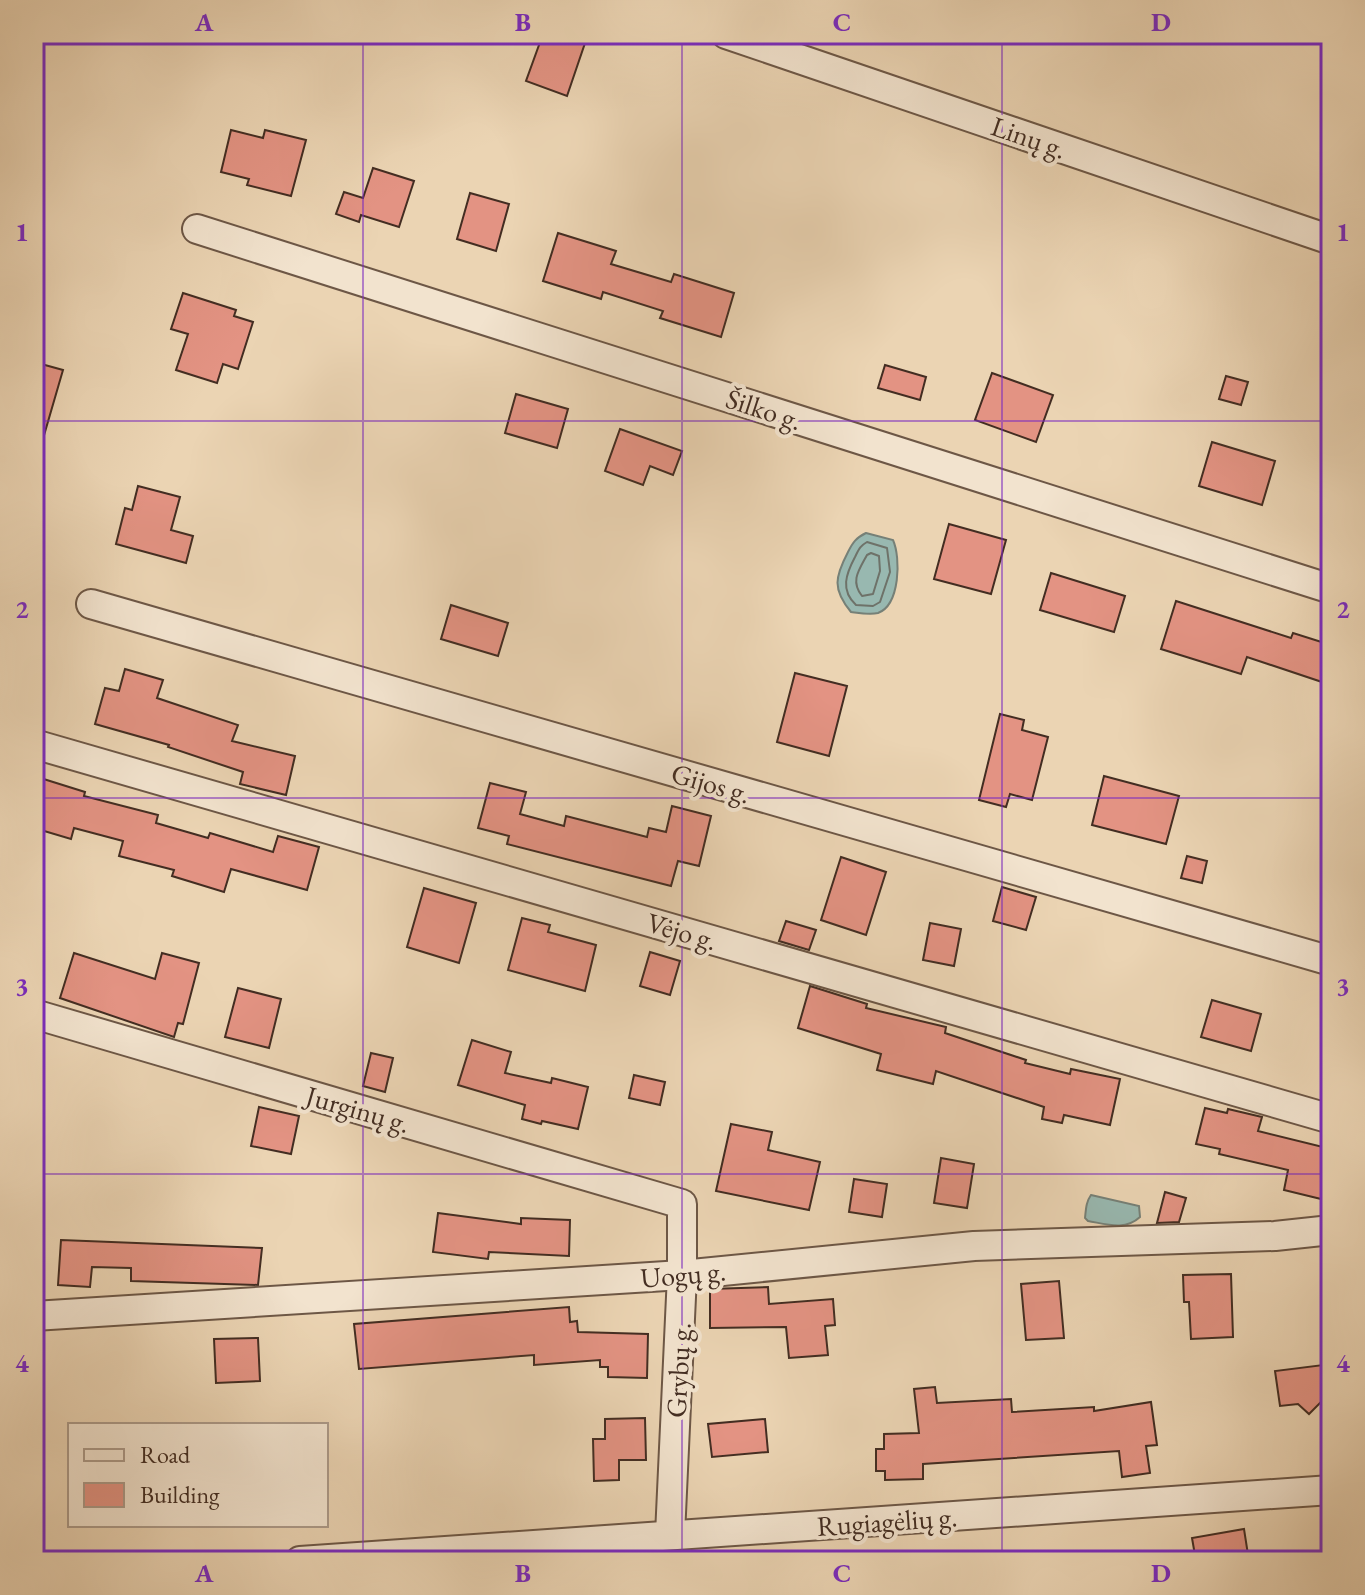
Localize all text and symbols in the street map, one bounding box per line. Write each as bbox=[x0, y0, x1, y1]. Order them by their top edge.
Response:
text: A bbox=[194, 5, 214, 39]
text: B bbox=[515, 5, 531, 39]
text: C bbox=[833, 5, 851, 39]
text: D bbox=[1151, 5, 1171, 39]
street label: Linų g. bbox=[987, 107, 1071, 167]
text: 1 bbox=[15, 215, 29, 249]
text: 1 bbox=[1336, 215, 1350, 249]
street label: Šilko g. bbox=[721, 380, 807, 438]
text: 2 bbox=[15, 592, 29, 626]
text: 2 bbox=[1336, 592, 1350, 626]
street label: Gijos g. bbox=[667, 755, 755, 811]
street label: Vėjo g. bbox=[643, 904, 721, 958]
text: 3 bbox=[15, 969, 29, 1003]
text: 3 bbox=[1336, 969, 1350, 1003]
street label: Jurginų g. bbox=[300, 1076, 414, 1141]
street label: Uogų g. bbox=[639, 1252, 727, 1296]
street label: Grybų g. bbox=[658, 1321, 698, 1419]
text: 4 bbox=[15, 1346, 29, 1380]
text: 4 bbox=[1336, 1346, 1350, 1380]
legend bbox=[68, 1423, 328, 1527]
text: Road bbox=[140, 1439, 191, 1470]
text: Building bbox=[140, 1479, 220, 1510]
street label: Rugiagėlių g. bbox=[816, 1498, 958, 1544]
text: A bbox=[194, 1556, 214, 1590]
text: B bbox=[515, 1556, 531, 1590]
text: C bbox=[833, 1556, 851, 1590]
text: D bbox=[1151, 1556, 1171, 1590]

